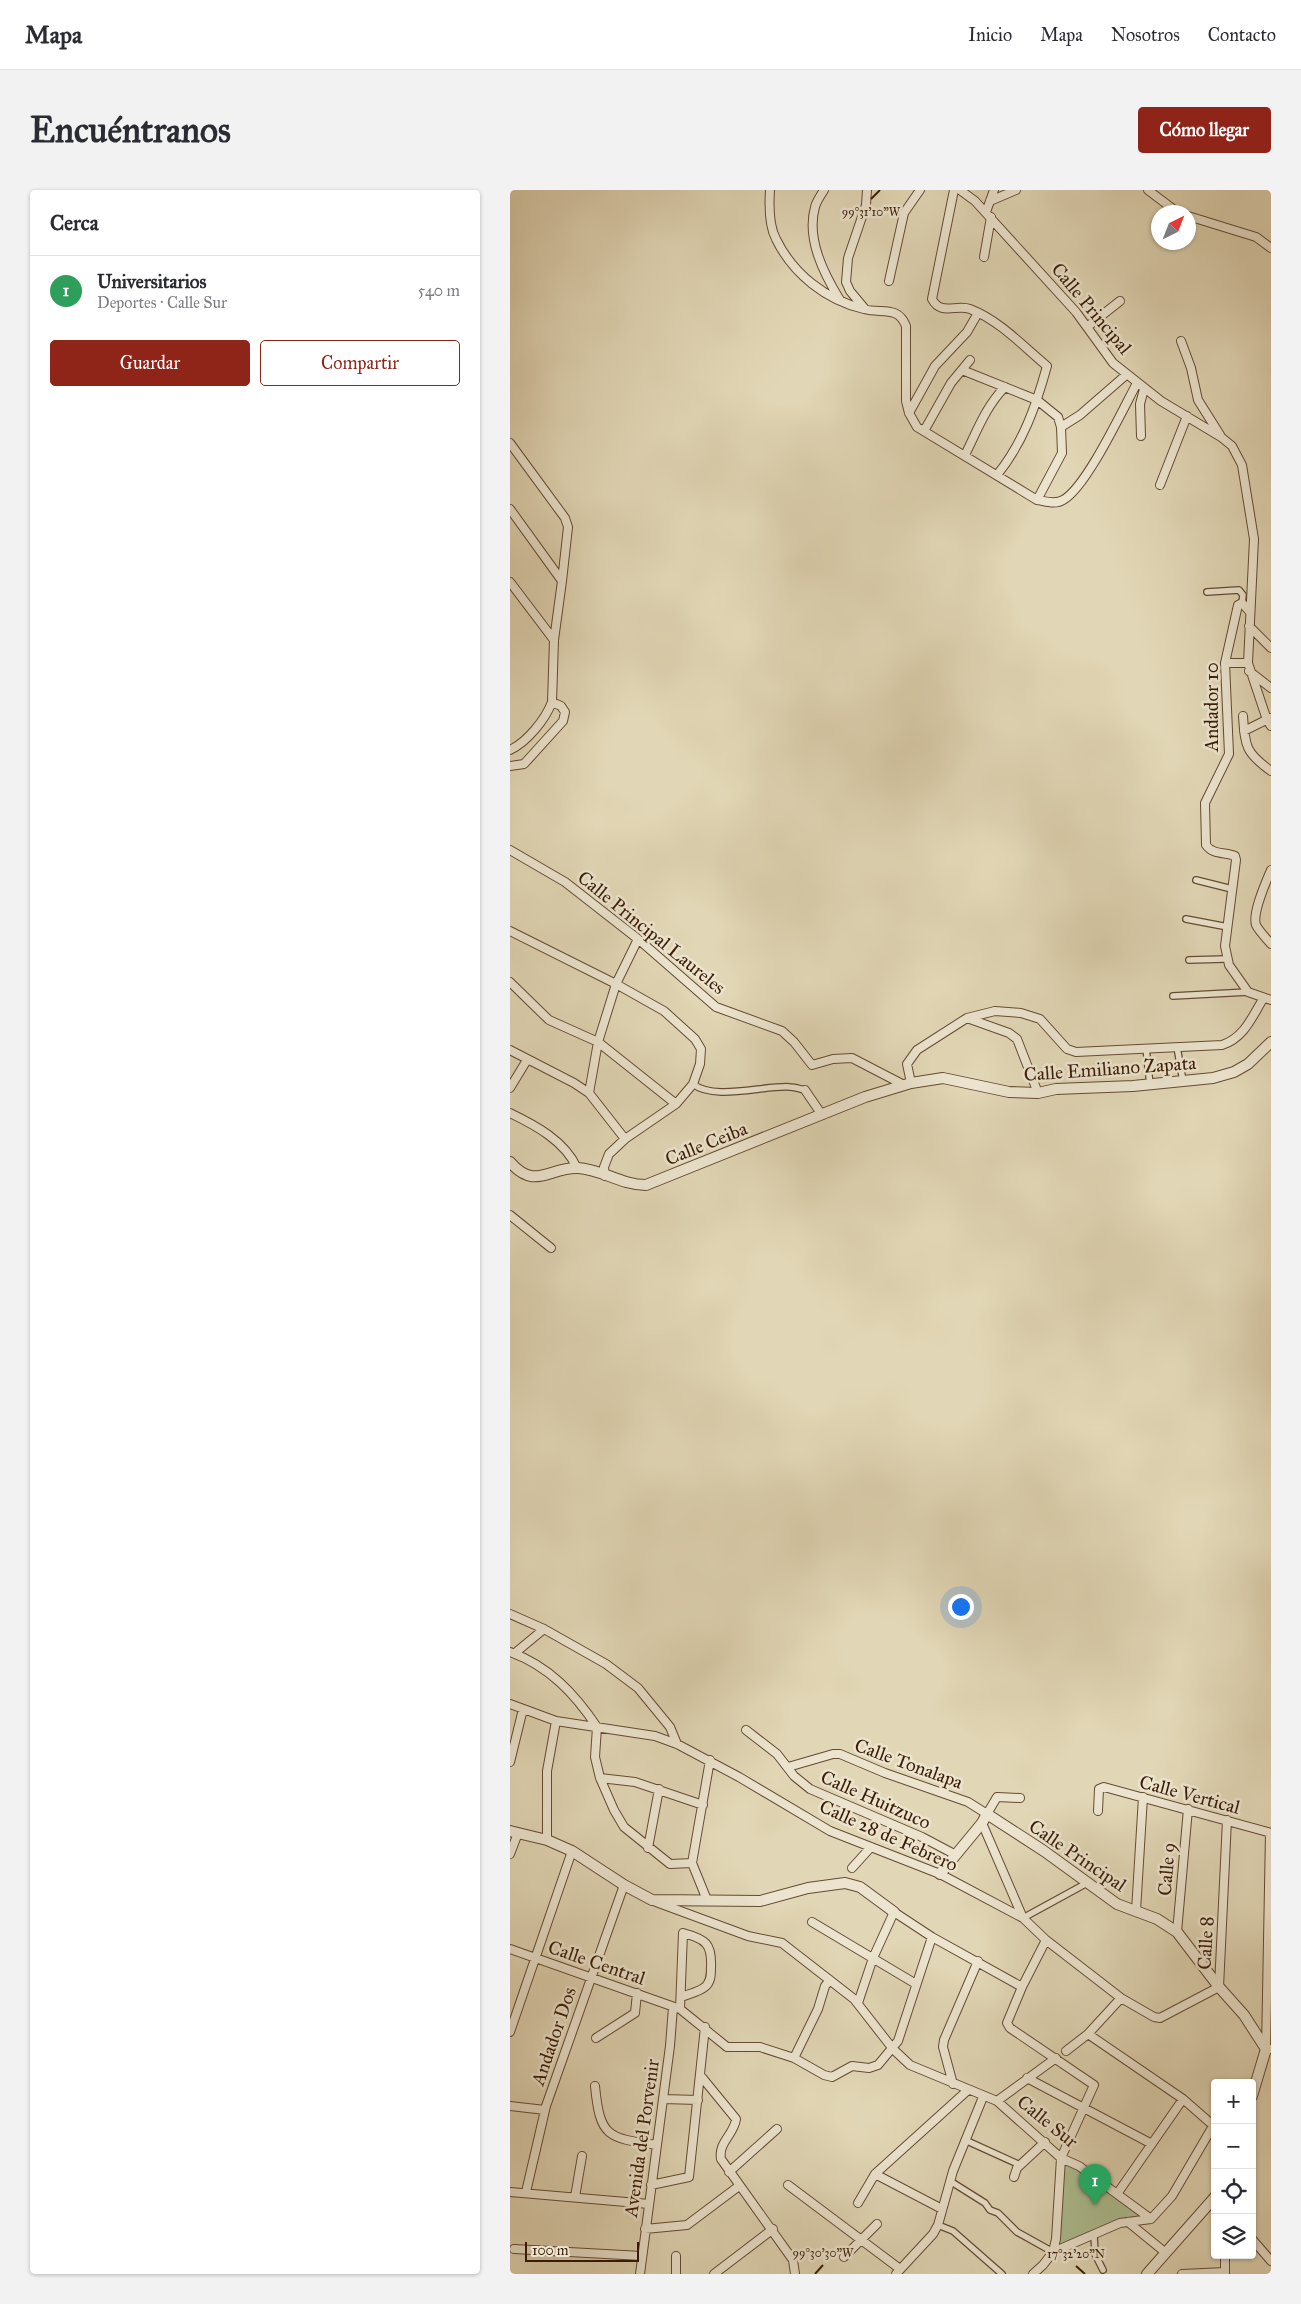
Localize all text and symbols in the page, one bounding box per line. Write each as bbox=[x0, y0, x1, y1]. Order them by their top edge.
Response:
text: Mapa bbox=[25, 20, 82, 50]
text: Inicio bbox=[968, 24, 1012, 46]
text: Mapa bbox=[1040, 24, 1083, 46]
text: Nosotros bbox=[1111, 24, 1180, 46]
text: Contacto bbox=[1208, 24, 1276, 46]
button: Cómo llegar bbox=[1138, 107, 1271, 153]
text: Encuéntranos bbox=[30, 109, 231, 152]
text: 99°31'10"W bbox=[842, 205, 901, 219]
north arrow bbox=[1151, 205, 1196, 250]
text: Cerca bbox=[50, 210, 99, 236]
street label: Calle Principal bbox=[1047, 258, 1137, 359]
text: Universitarios bbox=[97, 270, 206, 293]
text: 1 bbox=[63, 281, 69, 300]
text: 540 m bbox=[418, 281, 460, 300]
text: Deportes · Calle Sur bbox=[97, 293, 227, 312]
button: Guardar bbox=[50, 340, 250, 386]
button: Compartir bbox=[260, 340, 460, 386]
street label: Andador 10 bbox=[1200, 662, 1223, 753]
street label: Calle Principal Laureles bbox=[573, 866, 730, 999]
street label: Calle Emiliano Zapata bbox=[1023, 1051, 1198, 1086]
street label: Calle Ceiba bbox=[662, 1116, 751, 1170]
your location bbox=[948, 1594, 974, 1620]
street label: Calle Tonalapa bbox=[852, 1733, 967, 1794]
street label: Calle Huitzuco bbox=[817, 1765, 935, 1834]
street label: Calle Vertical bbox=[1137, 1770, 1243, 1819]
street label: Calle 28 de Febrero bbox=[816, 1795, 962, 1876]
street label: Calle Principal bbox=[1025, 1814, 1131, 1897]
street label: Calle 9 bbox=[1153, 1841, 1180, 1897]
street label: Calle 8 bbox=[1193, 1916, 1218, 1970]
street label: Calle Central bbox=[545, 1935, 649, 1990]
street label: Andador Dos bbox=[526, 1984, 581, 2089]
street label: Avenida del Porvenir bbox=[619, 2057, 664, 2220]
map controls bbox=[1211, 2079, 1256, 2259]
button: + bbox=[1211, 2079, 1256, 2124]
street label: Calle Sur bbox=[1013, 2090, 1083, 2153]
button: − bbox=[1211, 2124, 1256, 2169]
pin: 1 bbox=[1079, 2164, 1111, 2205]
button: locate bbox=[1211, 2169, 1256, 2214]
button: layers bbox=[1211, 2214, 1256, 2259]
scale bar bbox=[525, 2239, 639, 2262]
text: 100 m bbox=[532, 2242, 569, 2259]
text: 99°30'30"W bbox=[793, 2246, 854, 2260]
text: 17°32'20"N bbox=[1047, 2247, 1105, 2261]

